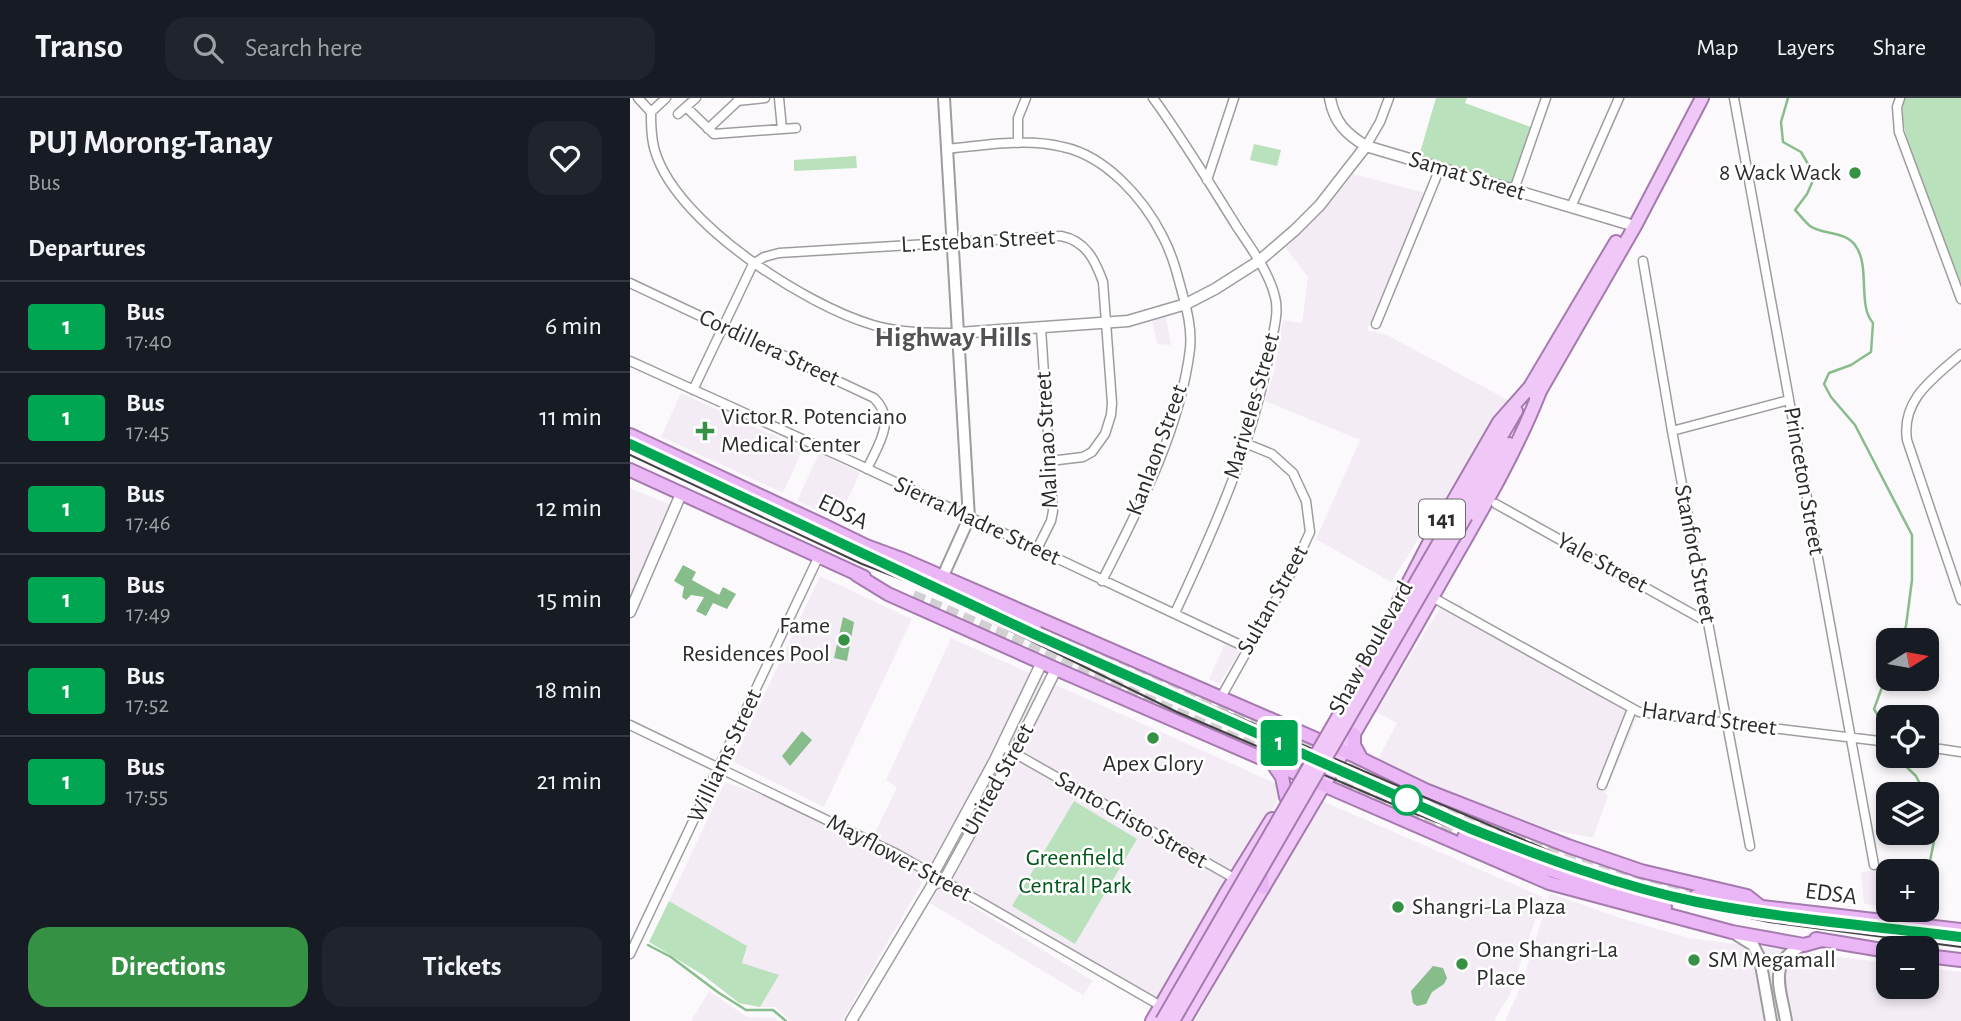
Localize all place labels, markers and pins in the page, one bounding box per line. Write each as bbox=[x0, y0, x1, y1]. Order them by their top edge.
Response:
place label: 8 Wack Wack bbox=[1719, 161, 1841, 185]
marker: 8 Wack Wack bbox=[1847, 165, 1863, 181]
place label: Victor R. Potenciano Medical Center bbox=[721, 405, 907, 457]
marker: Victor R. Potenciano Medical Center bbox=[695, 421, 715, 441]
place label: Fame Residences Pool bbox=[682, 614, 830, 666]
marker: Fame Residences Pool bbox=[836, 632, 852, 648]
marker: Apex Glory bbox=[1145, 730, 1161, 746]
place label: Apex Glory bbox=[1103, 752, 1204, 776]
unlabelled marker bbox=[1392, 785, 1422, 815]
place label: Shangri-La Plaza bbox=[1412, 895, 1566, 919]
marker: Shangri-La Plaza bbox=[1390, 899, 1406, 915]
place label: One Shangri-La Place bbox=[1476, 938, 1618, 990]
place label: SM Megamall bbox=[1708, 948, 1836, 972]
marker: SM Megamall bbox=[1686, 952, 1702, 968]
marker: One Shangri-La Place bbox=[1454, 956, 1470, 972]

